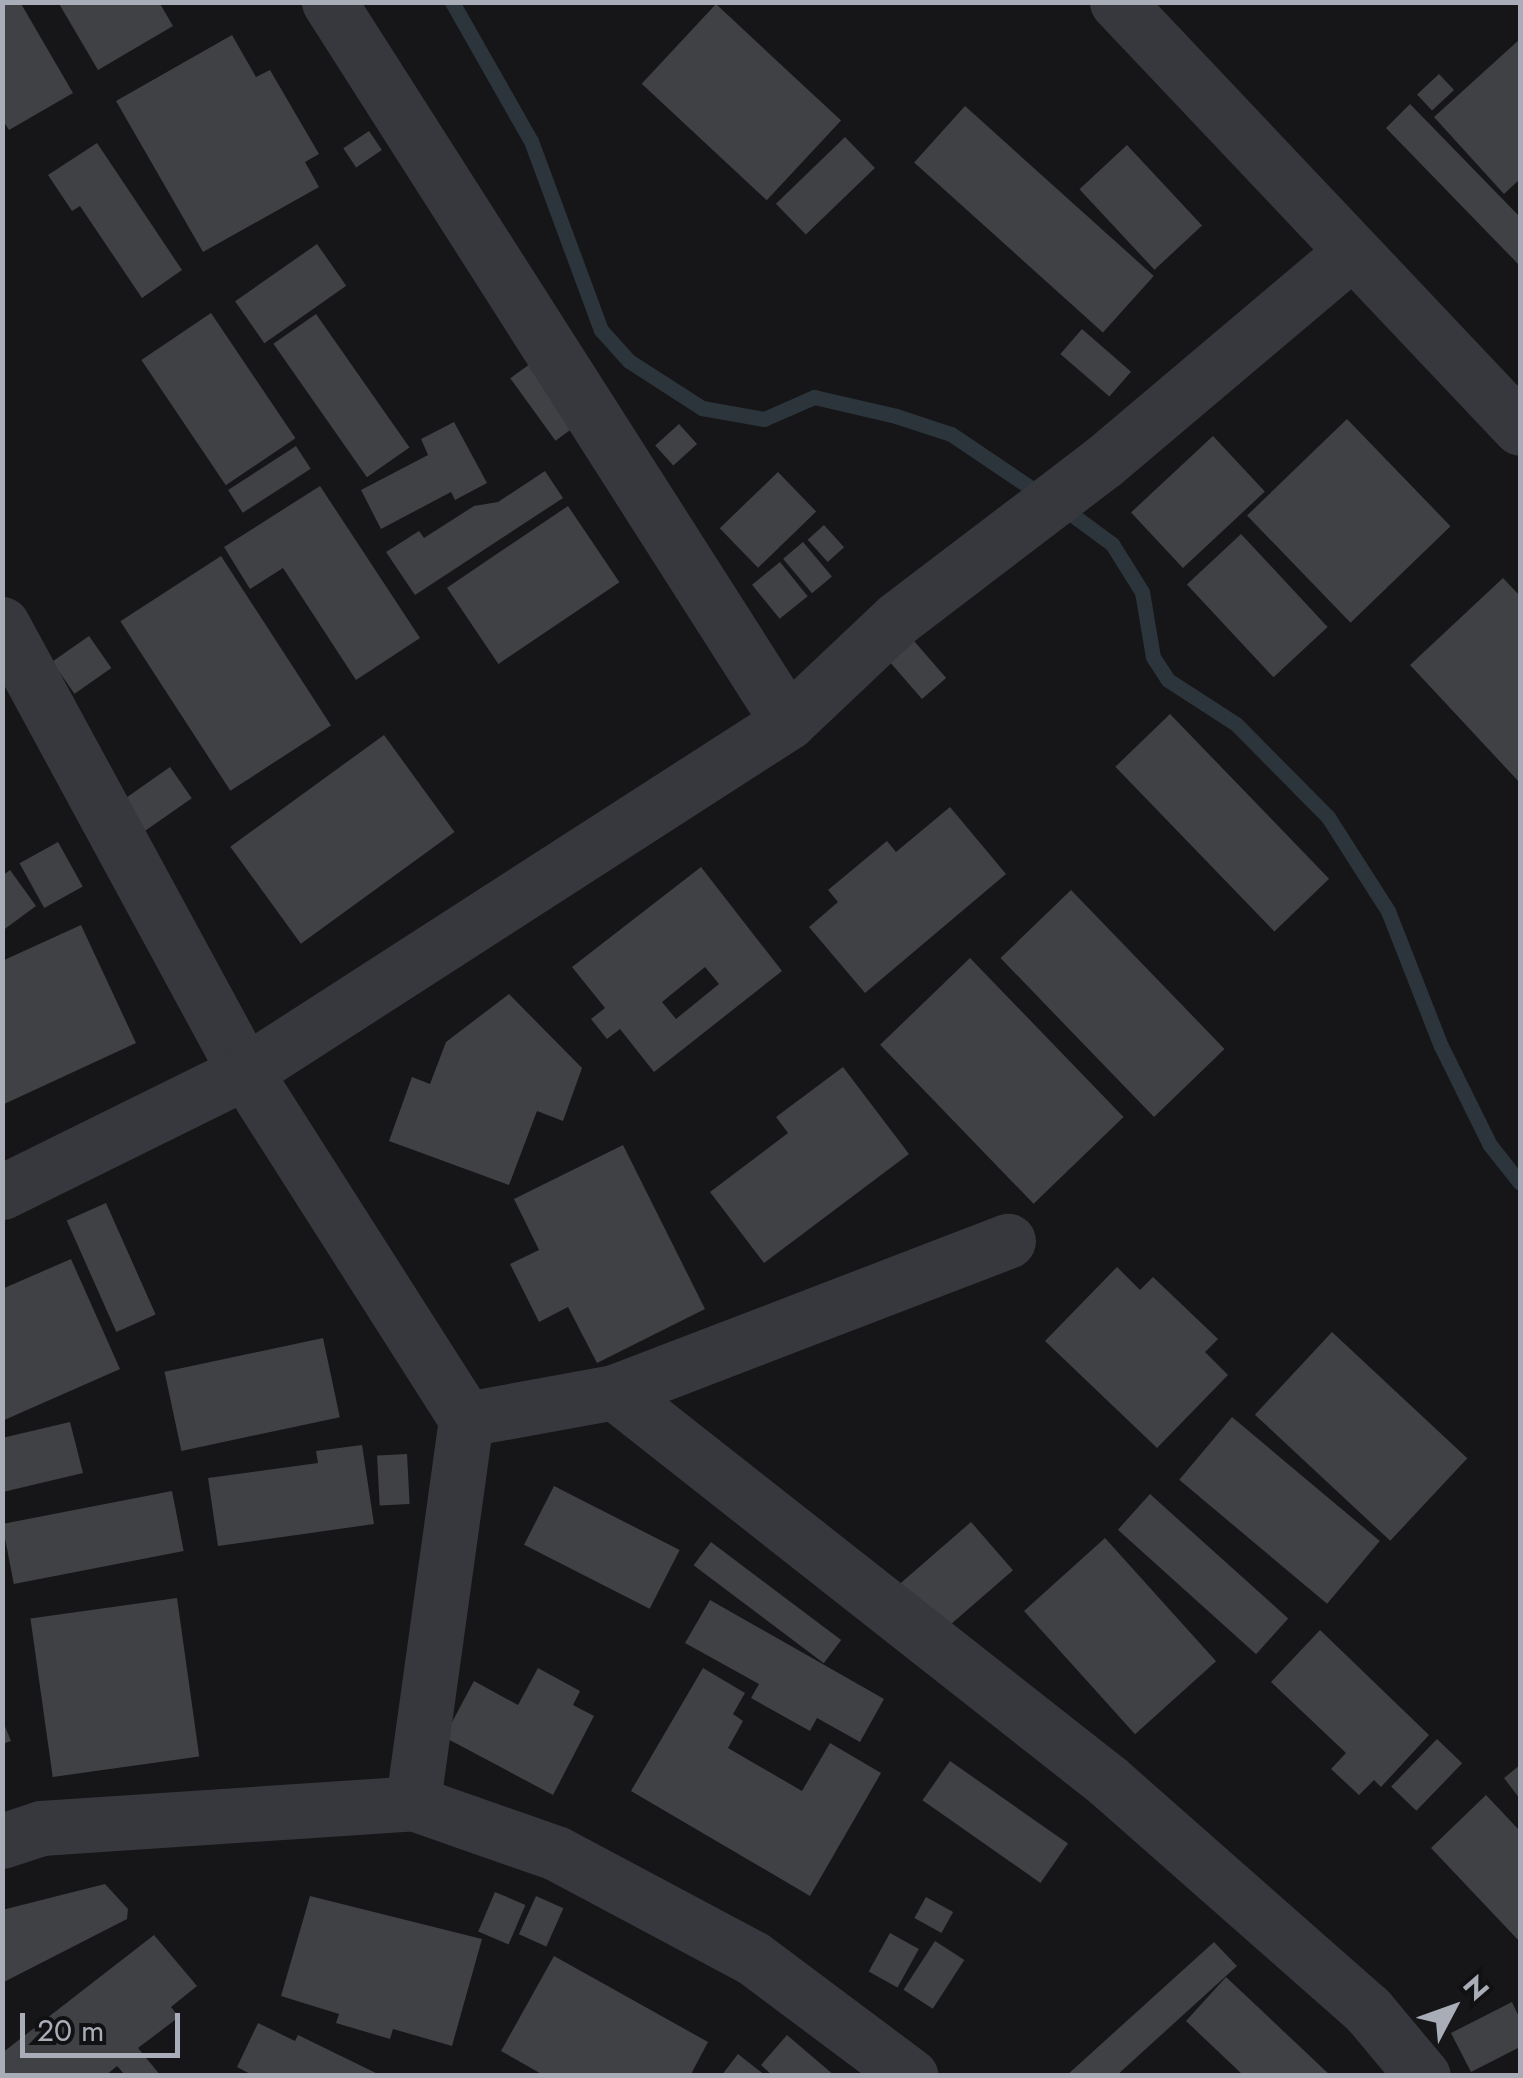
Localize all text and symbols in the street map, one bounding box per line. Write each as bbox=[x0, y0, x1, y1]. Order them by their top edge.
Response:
north arrow bbox=[1403, 1958, 1503, 2058]
text: N bbox=[1453, 1966, 1499, 2010]
scale bar bbox=[25, 1993, 185, 2055]
text: 20 m bbox=[37, 2009, 104, 2052]

